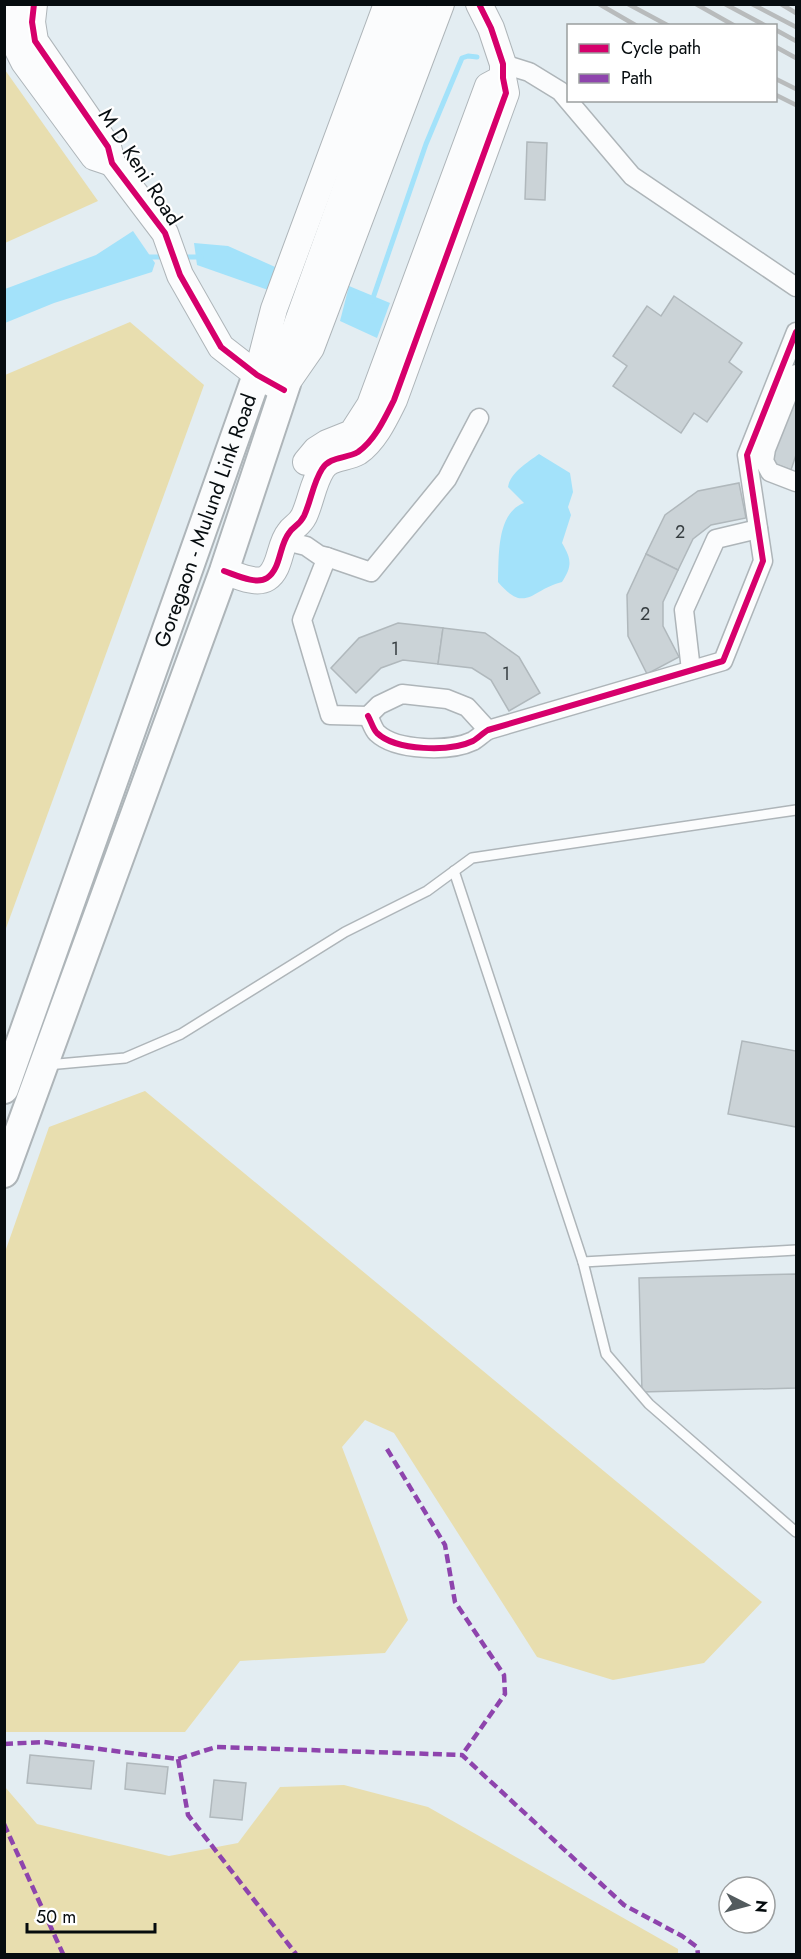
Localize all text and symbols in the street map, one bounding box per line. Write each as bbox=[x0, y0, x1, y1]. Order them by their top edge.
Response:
legend bbox=[567, 24, 777, 102]
text: Cycle path bbox=[621, 35, 701, 61]
text: Path bbox=[621, 65, 653, 91]
street label: M D Keni Road bbox=[91, 103, 189, 231]
street label: Goregaon - Mulund Link Road bbox=[147, 390, 264, 652]
house number: 2 bbox=[675, 519, 685, 545]
house number: 2 bbox=[640, 601, 650, 627]
house number: 1 bbox=[391, 636, 399, 662]
house number: 1 bbox=[502, 661, 510, 687]
north arrow bbox=[717, 1875, 777, 1935]
scale bar bbox=[27, 1896, 154, 1934]
text: N bbox=[749, 1899, 774, 1914]
text: 50 m bbox=[36, 1904, 76, 1930]

